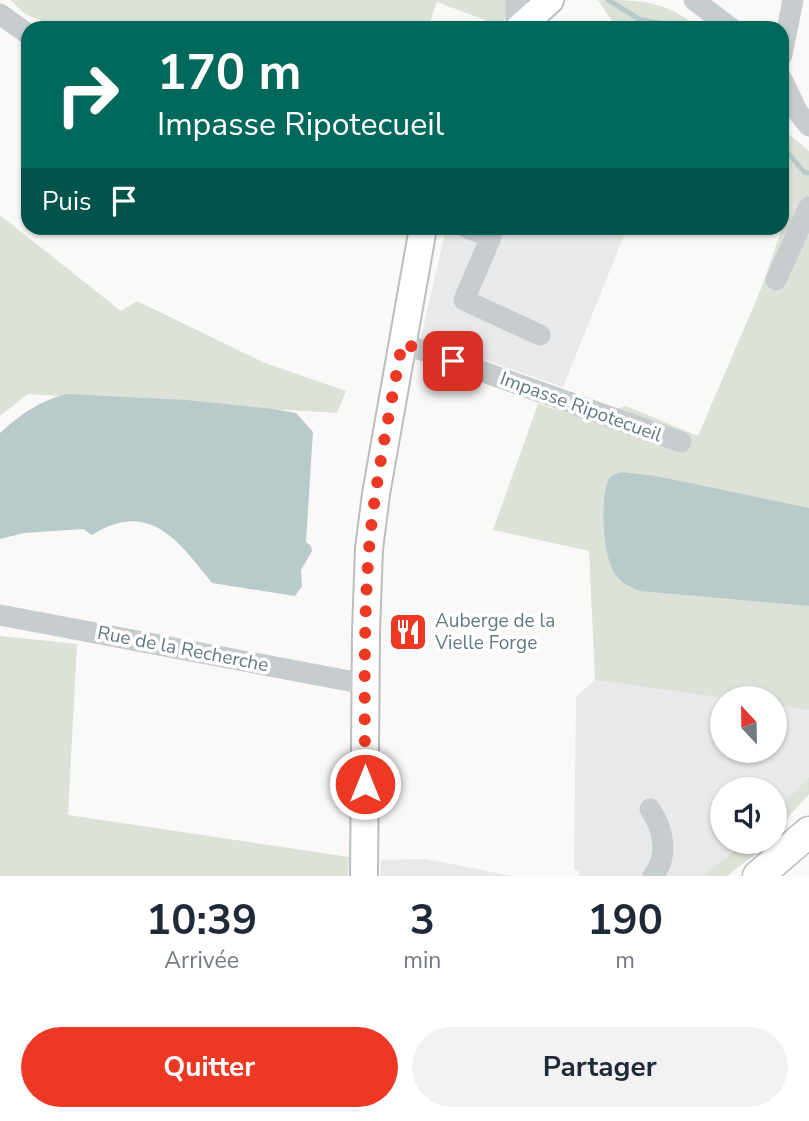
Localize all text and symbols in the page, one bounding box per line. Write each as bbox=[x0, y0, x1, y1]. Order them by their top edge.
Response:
text: 170 m bbox=[157, 39, 301, 106]
icon: right bbox=[42, 49, 133, 140]
text: Impasse Ripotecueil bbox=[157, 103, 444, 146]
icon: arrive bbox=[105, 182, 143, 220]
text: Puis bbox=[42, 184, 91, 219]
pin bbox=[423, 331, 483, 391]
icon: arrive bbox=[434, 342, 472, 380]
street label: Impasse Ripotecueil bbox=[496, 366, 666, 448]
place label: Auberge de la Vielle Forge bbox=[434, 608, 555, 656]
restaurant icon: Auberge de la Vielle Forge bbox=[387, 611, 429, 653]
street label: Rue de la Recherche bbox=[95, 620, 271, 678]
north arrow bbox=[710, 686, 788, 763]
map controls bbox=[710, 686, 787, 854]
position arrow bbox=[328, 747, 402, 821]
button: sound bbox=[710, 777, 787, 854]
text: 10:39 bbox=[146, 892, 257, 949]
text: 3 bbox=[410, 892, 435, 949]
text: 190 bbox=[587, 892, 663, 949]
text: Arrivée bbox=[164, 945, 239, 976]
text: min bbox=[403, 945, 441, 976]
text: m bbox=[615, 945, 635, 976]
button: Quitter bbox=[21, 1027, 398, 1107]
button: Partager bbox=[412, 1027, 788, 1107]

